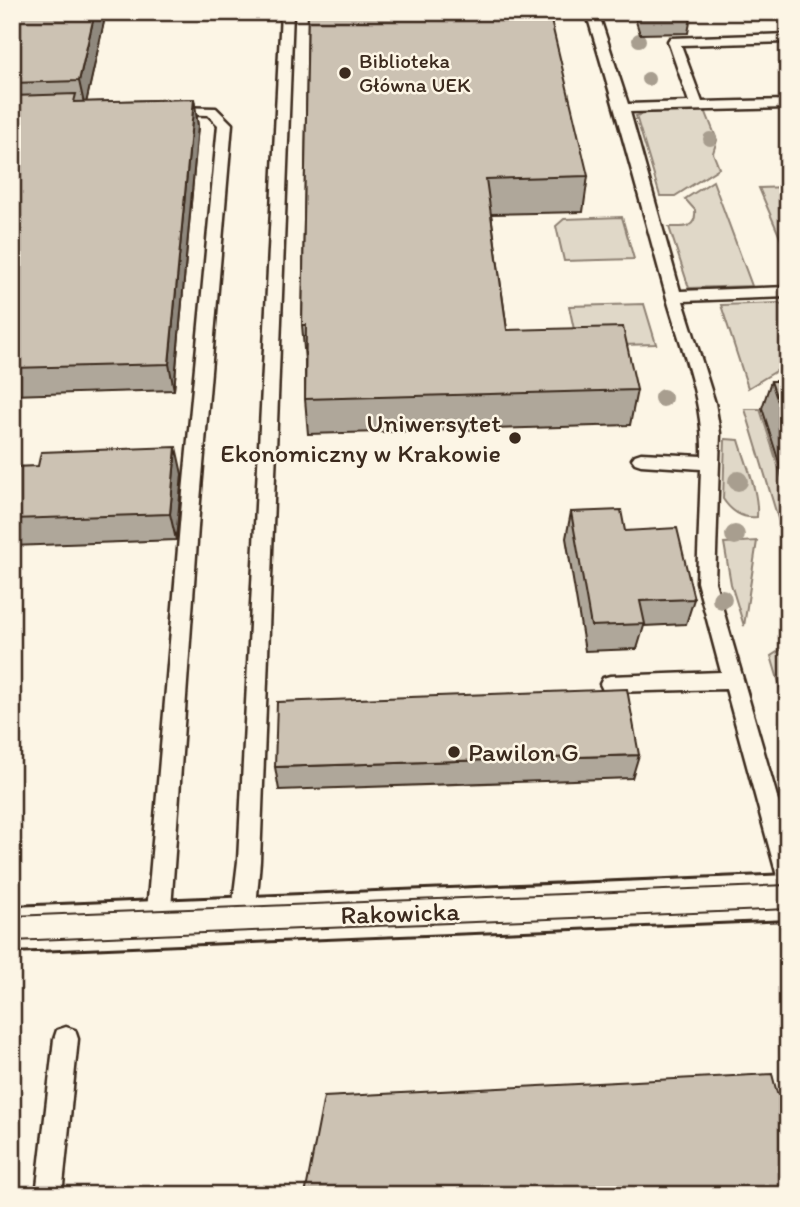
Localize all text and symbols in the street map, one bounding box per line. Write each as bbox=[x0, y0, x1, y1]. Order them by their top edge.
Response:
place label: Biblioteka Główna UEK bbox=[359, 48, 471, 97]
marker: Biblioteka Główna UEK bbox=[337, 65, 353, 81]
place label: Uniwersytet Ekonomiczny w Krakowie bbox=[220, 407, 501, 469]
marker: Uniwersytet Ekonomiczny w Krakowie bbox=[507, 430, 523, 446]
place label: Pawilon G bbox=[468, 736, 579, 768]
marker: Pawilon G bbox=[446, 744, 462, 760]
street label: Rakowicka bbox=[340, 895, 461, 931]

